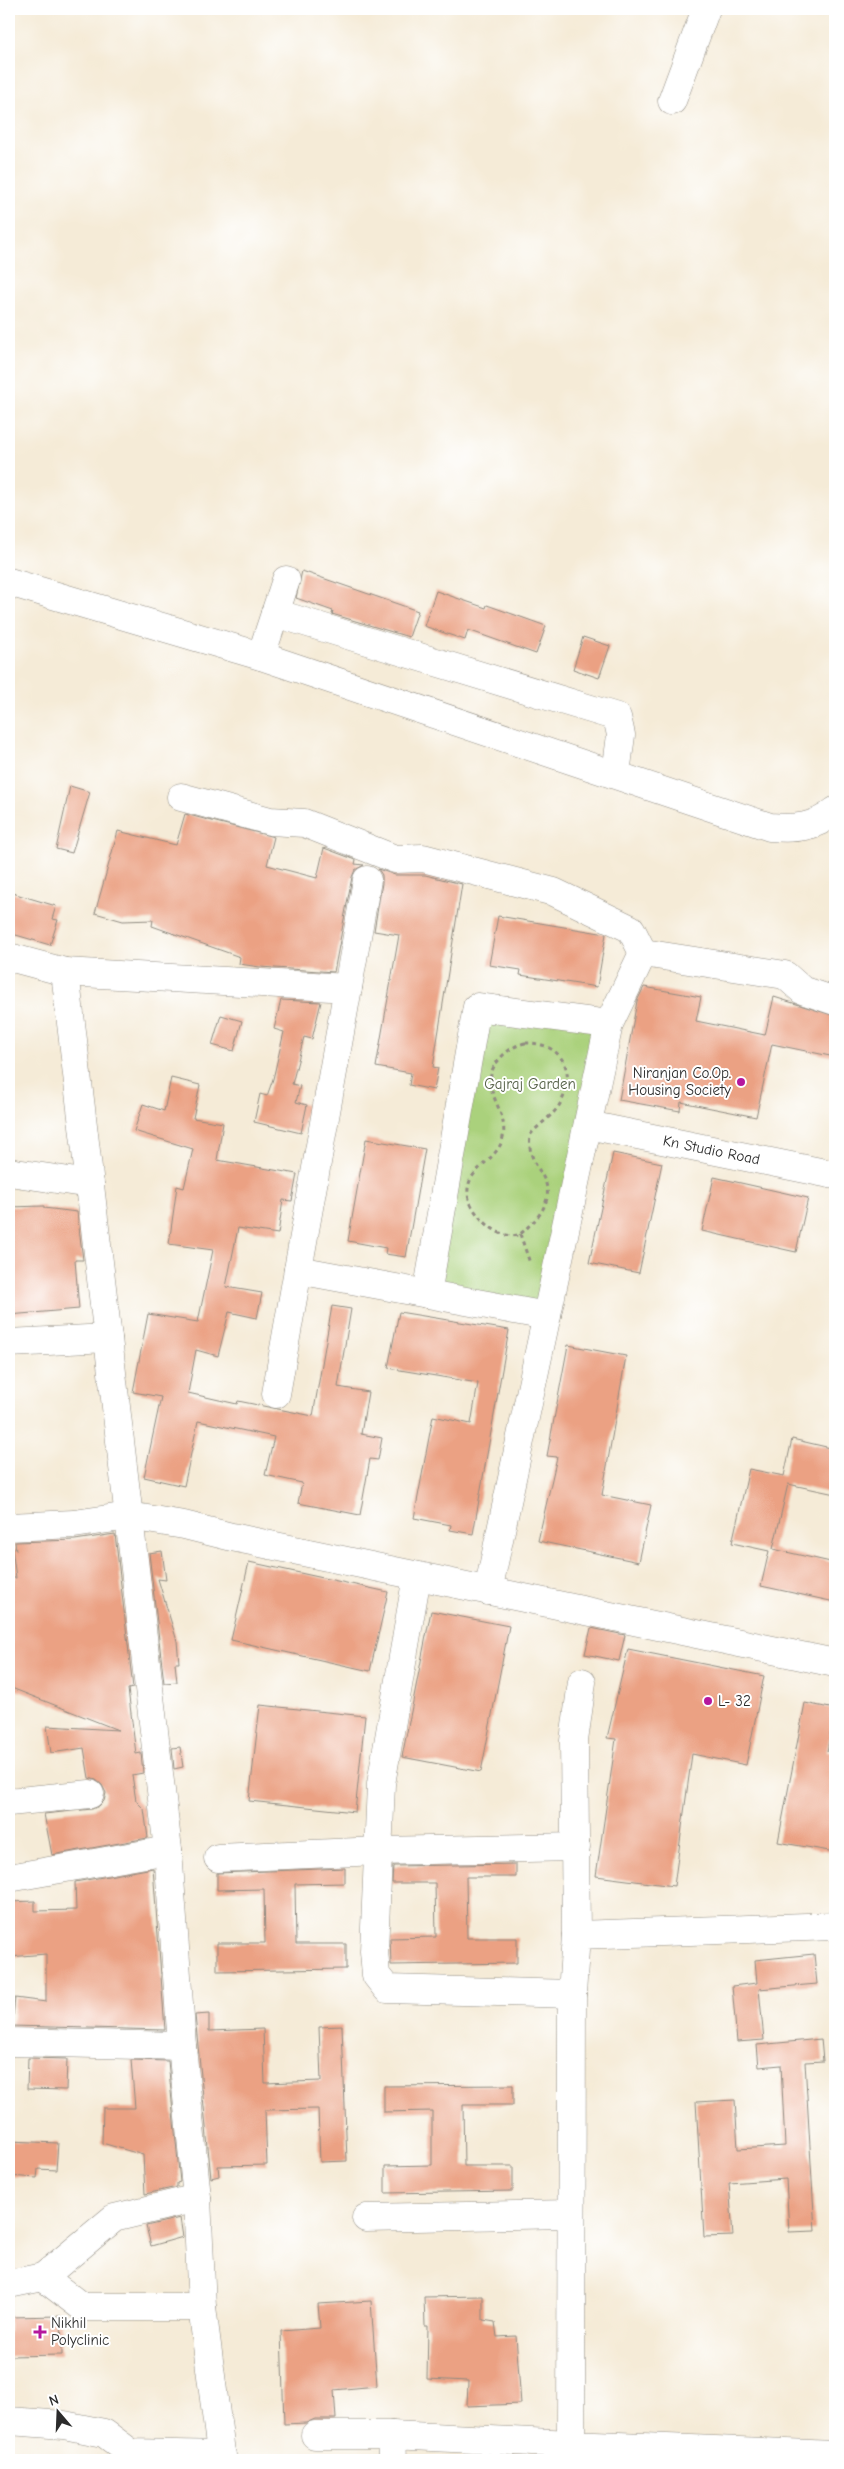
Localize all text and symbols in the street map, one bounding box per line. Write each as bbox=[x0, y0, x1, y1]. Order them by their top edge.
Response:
place label: Niranjan Co.Op. Housing Society bbox=[628, 1064, 731, 1099]
park label: Gajraj Garden bbox=[484, 1075, 576, 1093]
marker: Niranjan Co.Op. Housing Society bbox=[735, 1076, 747, 1088]
street label: Kn Studio Road bbox=[661, 1131, 762, 1169]
place label: L- 32 bbox=[718, 1692, 751, 1710]
marker: L- 32 bbox=[702, 1695, 714, 1707]
place label: Nikhil Polyclinic bbox=[51, 2314, 109, 2349]
marker: Nikhil Polyclinic bbox=[33, 2325, 47, 2339]
north arrow bbox=[32, 2386, 82, 2436]
text: N bbox=[47, 2391, 61, 2410]

